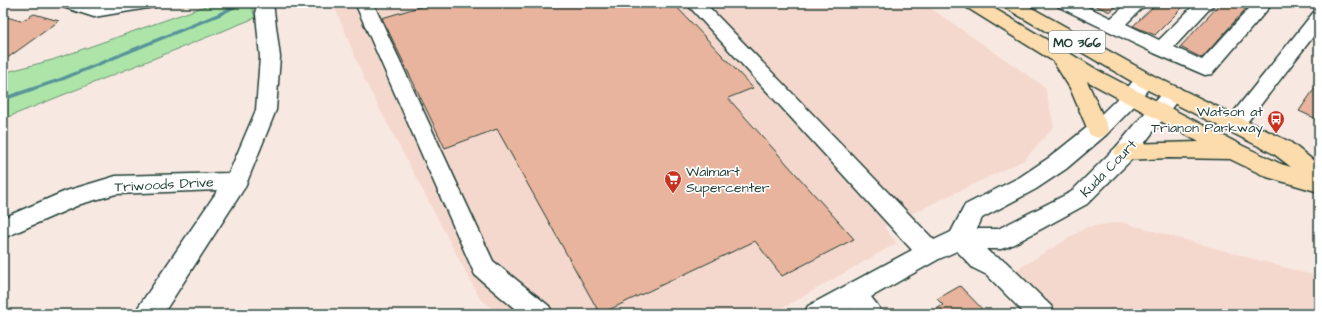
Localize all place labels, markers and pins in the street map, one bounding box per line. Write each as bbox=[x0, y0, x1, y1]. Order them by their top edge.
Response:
place label: Watson at Trianon Parkway bbox=[1151, 102, 1263, 138]
bus stop icon: Watson at Trianon Parkway bbox=[1266, 109, 1286, 134]
place label: Walmart Supercenter bbox=[686, 162, 770, 198]
supermarket icon: Walmart Supercenter bbox=[663, 169, 683, 194]

